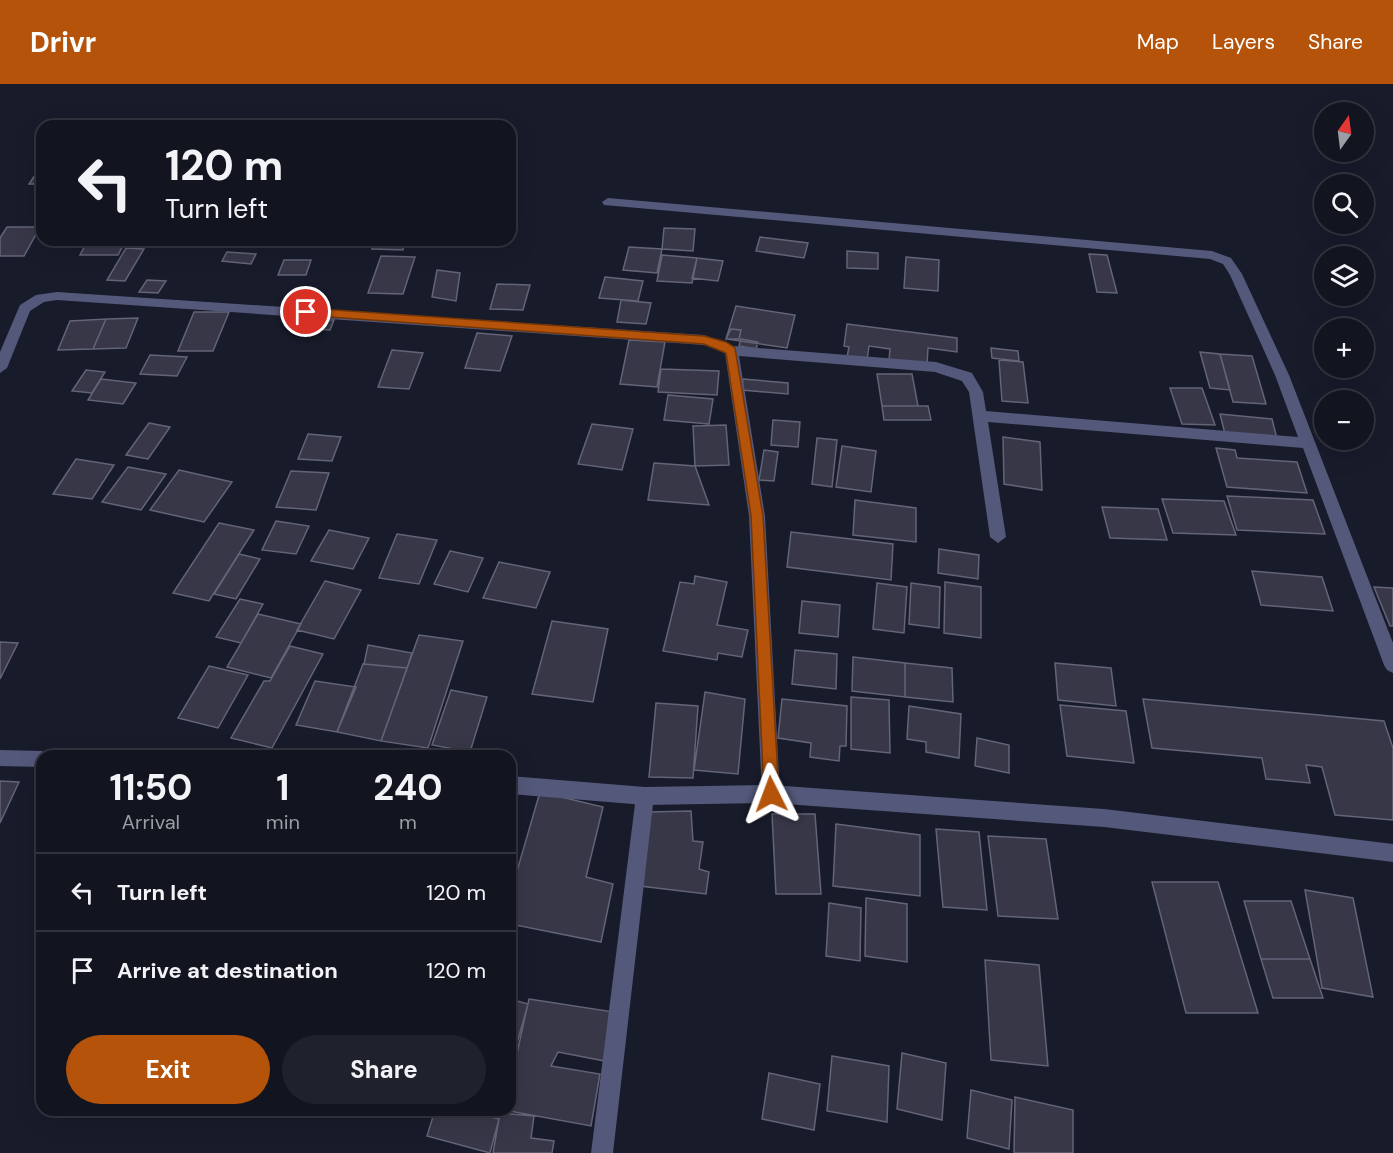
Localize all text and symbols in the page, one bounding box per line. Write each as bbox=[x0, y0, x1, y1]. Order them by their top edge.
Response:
text: Drivr bbox=[30, 24, 96, 61]
text: Map bbox=[1137, 28, 1179, 56]
text: Layers bbox=[1212, 28, 1275, 56]
text: Share bbox=[1308, 28, 1363, 56]
north arrow bbox=[1314, 102, 1374, 162]
map controls bbox=[1314, 102, 1374, 450]
text: 120 m bbox=[165, 138, 283, 193]
icon: left bbox=[66, 144, 144, 222]
button: search bbox=[1314, 174, 1374, 234]
text: Turn left bbox=[165, 191, 268, 226]
button: layers bbox=[1314, 246, 1374, 306]
pin bbox=[280, 286, 331, 337]
icon: arrive bbox=[289, 295, 322, 328]
button: + bbox=[1314, 318, 1374, 378]
button: − bbox=[1314, 390, 1374, 450]
position arrow bbox=[739, 762, 803, 826]
text: 11:50 bbox=[109, 764, 192, 811]
text: 1 bbox=[276, 764, 289, 811]
text: 240 bbox=[373, 764, 443, 811]
text: Arrival bbox=[122, 809, 180, 835]
text: min bbox=[266, 809, 300, 835]
text: m bbox=[399, 809, 417, 835]
icon: left bbox=[66, 876, 99, 909]
text: Turn left bbox=[117, 878, 207, 907]
text: 120 m bbox=[426, 878, 486, 907]
icon: arrive bbox=[66, 954, 99, 987]
text: Arrive at destination bbox=[117, 956, 338, 985]
text: 120 m bbox=[426, 956, 486, 985]
button: Exit bbox=[66, 1035, 270, 1104]
button: Share bbox=[282, 1035, 486, 1104]

